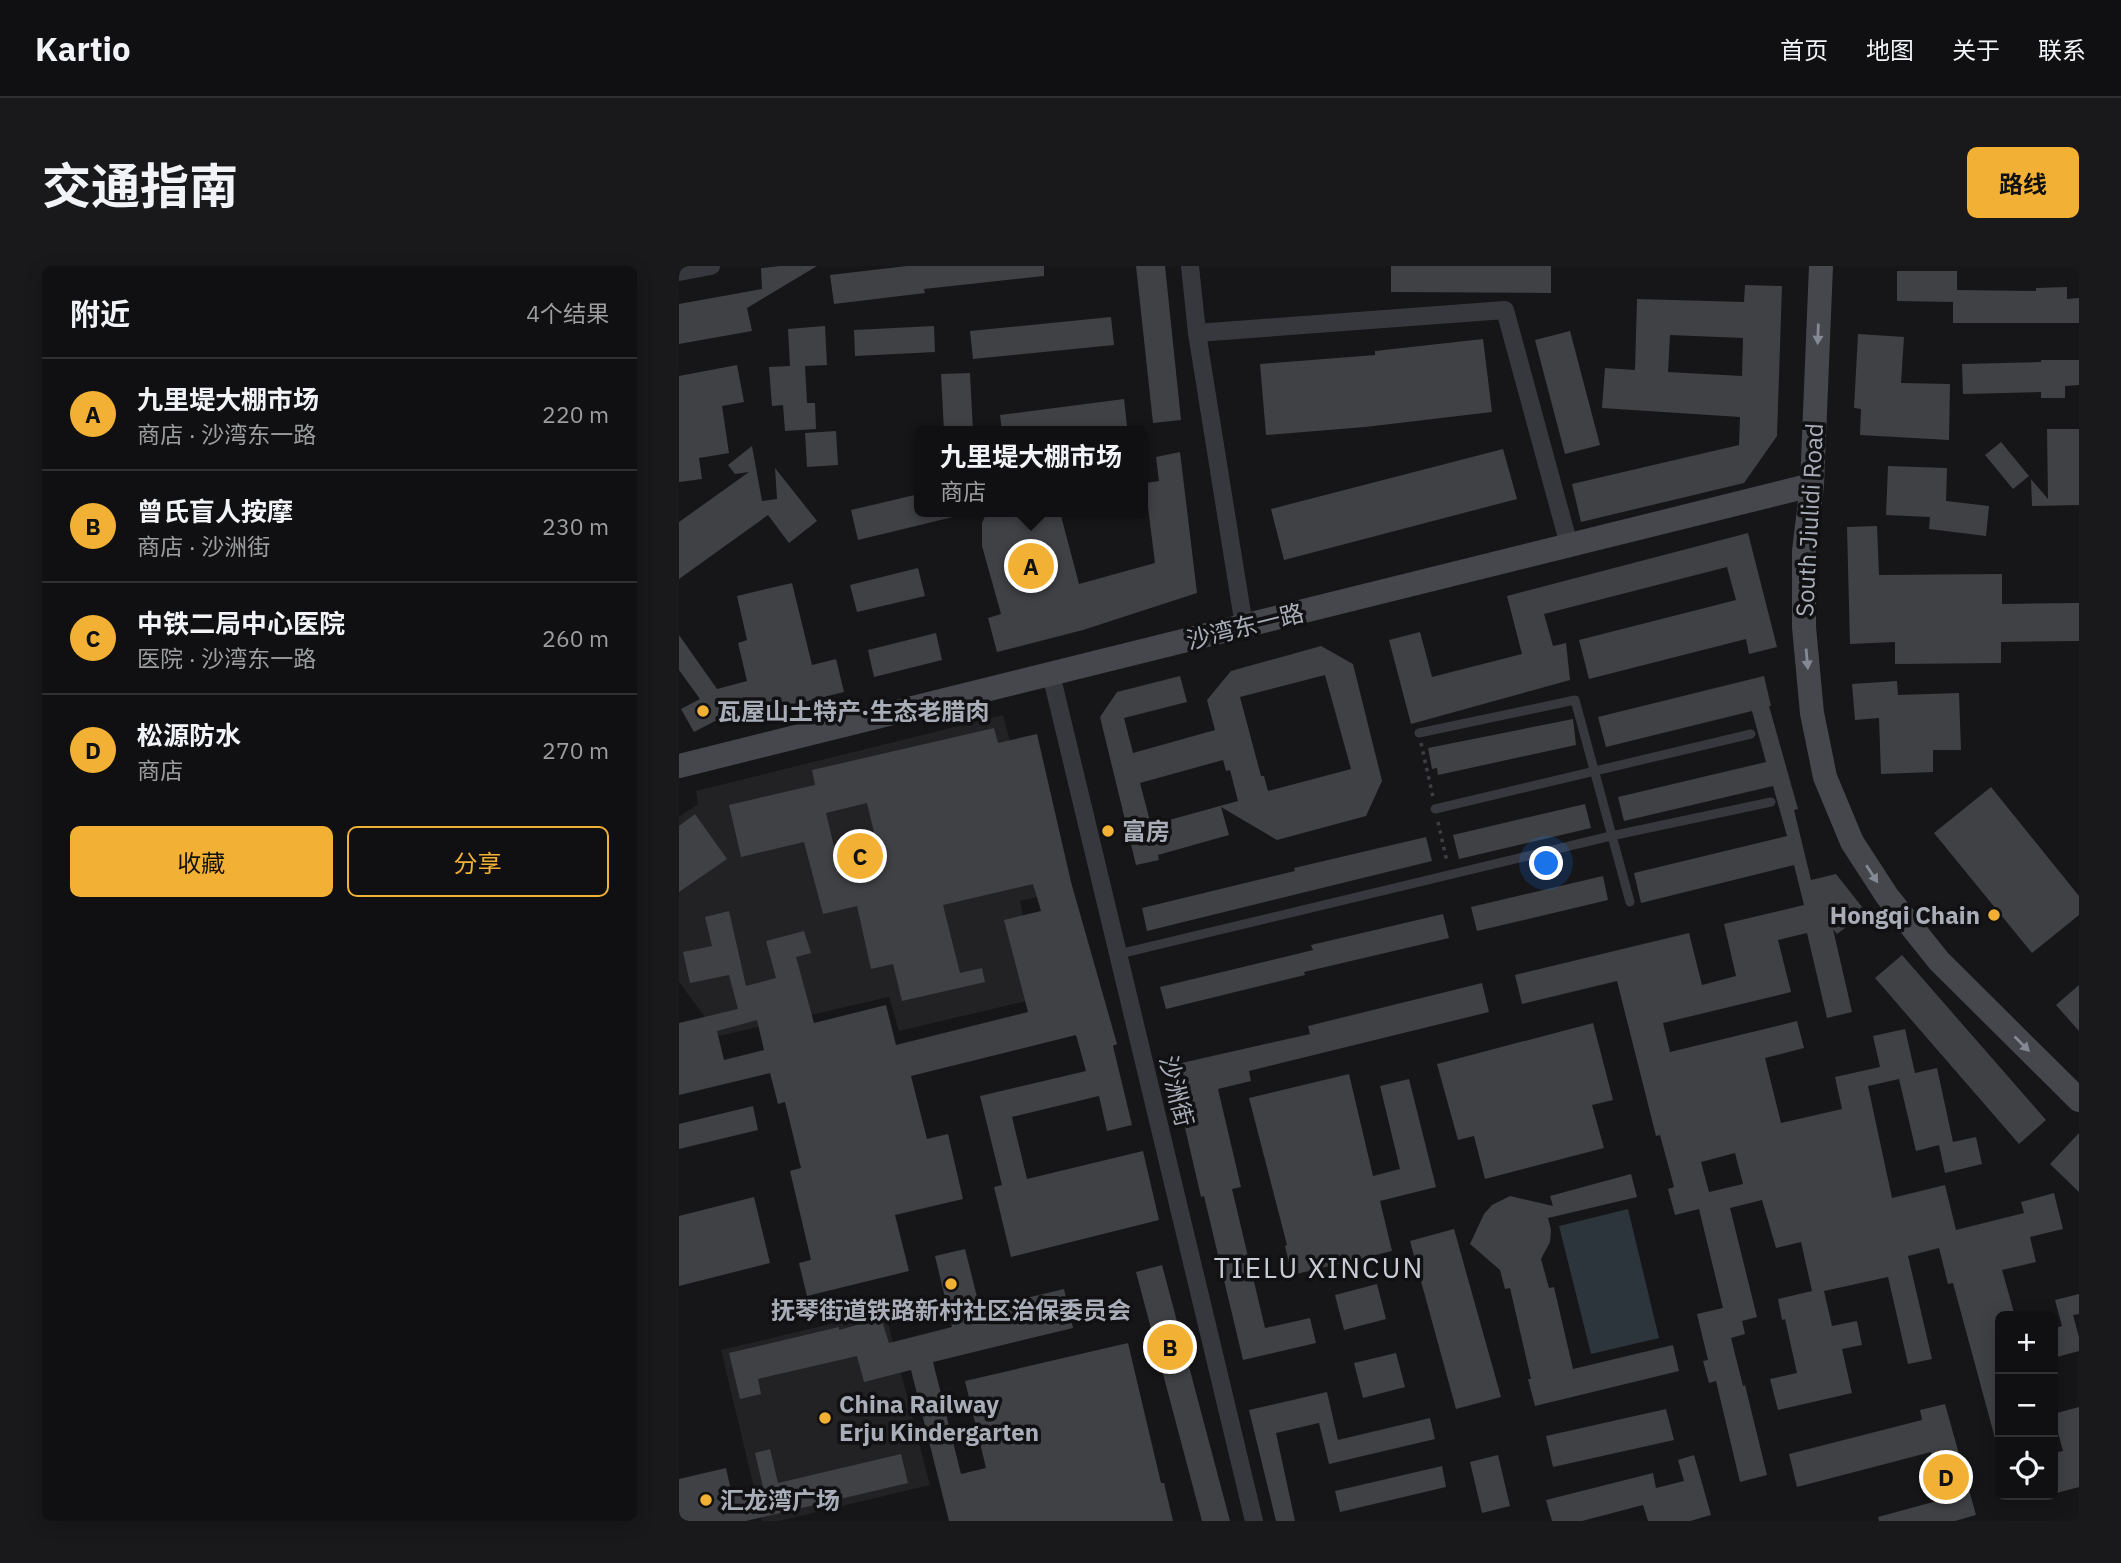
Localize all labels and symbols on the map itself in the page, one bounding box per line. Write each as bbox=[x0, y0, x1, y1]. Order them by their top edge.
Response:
one-way arrow bbox=[1812, 323, 1823, 345]
street label: South Jiulidi Road bbox=[1788, 422, 1830, 618]
pin: A bbox=[1008, 540, 1054, 592]
street label: 沙湾东一路 bbox=[1183, 596, 1307, 656]
one-way arrow bbox=[1802, 648, 1813, 670]
place label: 瓦屋山土特产·生态老腊肉 bbox=[717, 695, 990, 727]
marker: 瓦屋山土特产·生态老腊肉 bbox=[695, 703, 711, 719]
place label: 富房 bbox=[1122, 815, 1170, 847]
marker: 富房 bbox=[1100, 823, 1116, 839]
pin: C bbox=[837, 830, 883, 882]
your location bbox=[1529, 846, 1563, 880]
one-way arrow bbox=[1866, 864, 1879, 883]
place label: Hongqi Chain bbox=[1830, 899, 1980, 931]
marker: Hongqi Chain bbox=[1986, 907, 2002, 923]
one-way arrow bbox=[2014, 1035, 2031, 1052]
street label: 沙洲街 bbox=[1153, 1052, 1201, 1130]
district label: TIELU XINCUN bbox=[1214, 1249, 1424, 1286]
marker: 抚琴街道铁路新村社区治保委员会 bbox=[943, 1276, 959, 1292]
place label: 抚琴街道铁路新村社区治保委员会 bbox=[771, 1294, 1131, 1326]
pin: B bbox=[1147, 1321, 1193, 1373]
place label: China Railway Erju Kindergarten bbox=[839, 1388, 1039, 1448]
marker: China Railway Erju Kindergarten bbox=[817, 1410, 833, 1426]
pin: D bbox=[1923, 1451, 1969, 1503]
place label: 汇龙湾广场 bbox=[720, 1484, 840, 1516]
marker: 汇龙湾广场 bbox=[698, 1492, 714, 1508]

